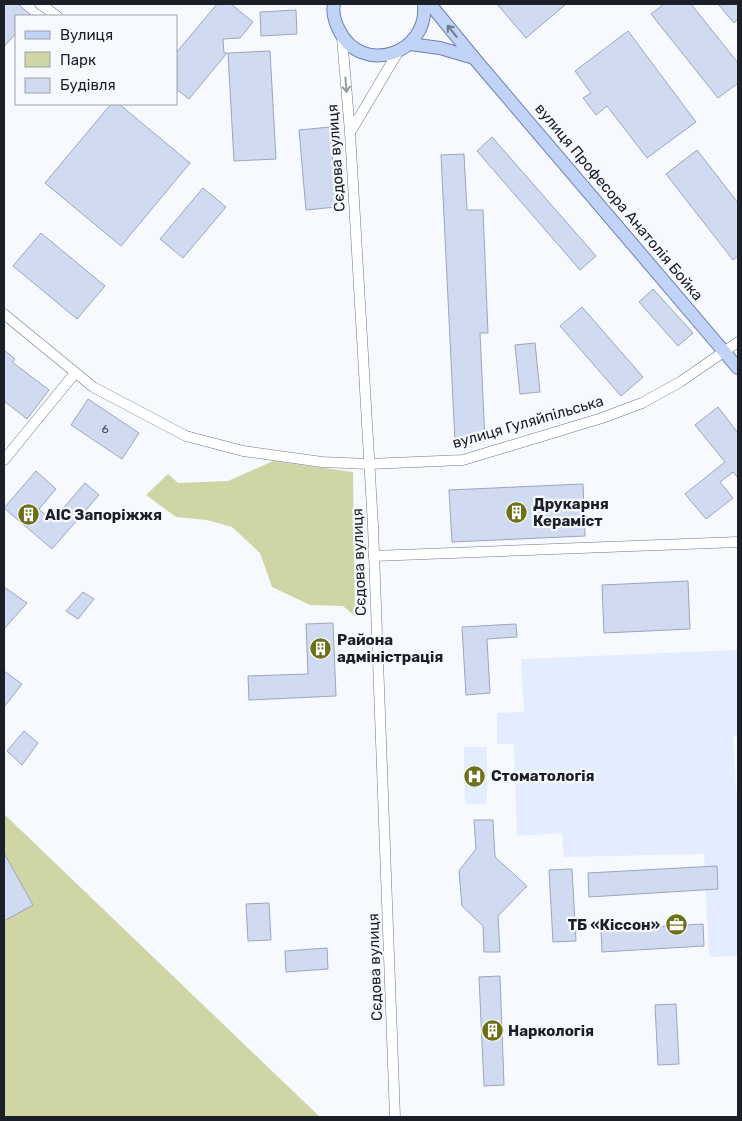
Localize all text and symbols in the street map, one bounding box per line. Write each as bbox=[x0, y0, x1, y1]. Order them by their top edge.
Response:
legend bbox=[15, 15, 178, 105]
one-way arrow bbox=[447, 25, 458, 38]
text: Вулиця bbox=[60, 26, 113, 44]
text: Парк bbox=[60, 51, 96, 69]
text: Будівля bbox=[60, 76, 116, 94]
one-way arrow bbox=[341, 76, 351, 92]
street label: вулиця Професора Анатолія Бойка bbox=[531, 100, 707, 304]
street label: Сєдова вулиця bbox=[323, 104, 349, 212]
street label: вулиця Гуляйпільська bbox=[450, 392, 606, 452]
house number: 6 bbox=[101, 422, 109, 436]
place label: Друкарня Кераміст bbox=[533, 495, 609, 530]
building icon: Друкарня Кераміст bbox=[505, 501, 529, 525]
building icon: АІС Запоріжжя bbox=[17, 503, 41, 527]
place label: АІС Запоріжжя bbox=[45, 506, 162, 524]
street label: Сєдова вулиця bbox=[348, 508, 370, 616]
place label: Района адміністрація bbox=[337, 631, 443, 666]
building icon: Района адміністрація bbox=[309, 637, 333, 661]
hospital icon: Стоматологія bbox=[463, 764, 487, 788]
place label: Стоматологія bbox=[491, 767, 595, 785]
street label: Сєдова вулиця bbox=[364, 913, 386, 1021]
office icon: ТБ «Кіссон» bbox=[664, 913, 688, 937]
place label: ТБ «Кіссон» bbox=[568, 916, 660, 934]
building icon: Наркологія bbox=[480, 1019, 504, 1043]
place label: Наркологія bbox=[508, 1022, 594, 1040]

